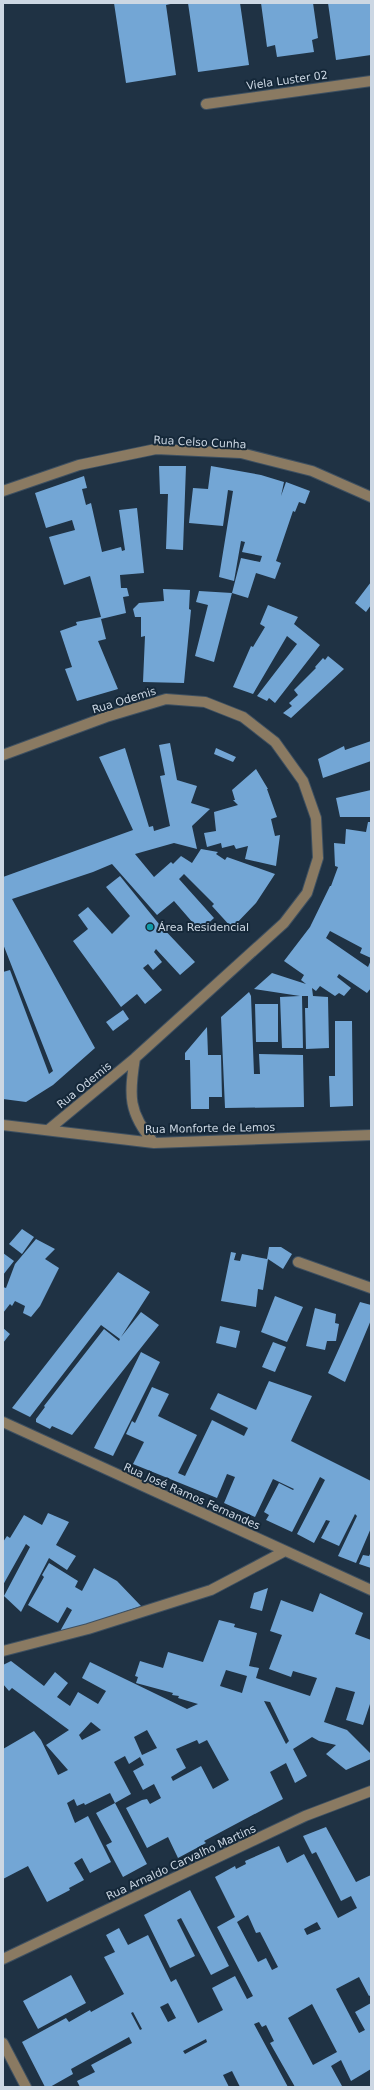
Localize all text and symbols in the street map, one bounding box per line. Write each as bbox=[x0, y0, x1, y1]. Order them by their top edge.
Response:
street label: Viela Luster 02 bbox=[245, 68, 329, 93]
street label: Rua Celso Cunha bbox=[153, 434, 247, 451]
street label: Rua Odemis bbox=[91, 684, 158, 716]
place label: Área Residencial bbox=[158, 921, 249, 934]
marker: Área Residencial bbox=[145, 922, 155, 932]
street label: Rua Odemis bbox=[54, 1059, 114, 1111]
street label: Rua Monforte de Lemos bbox=[145, 1121, 276, 1136]
street label: Rua José Ramos Fernandes bbox=[121, 1460, 262, 1533]
street label: Rua Arnaldo Carvalho Martins bbox=[104, 1822, 258, 1903]

